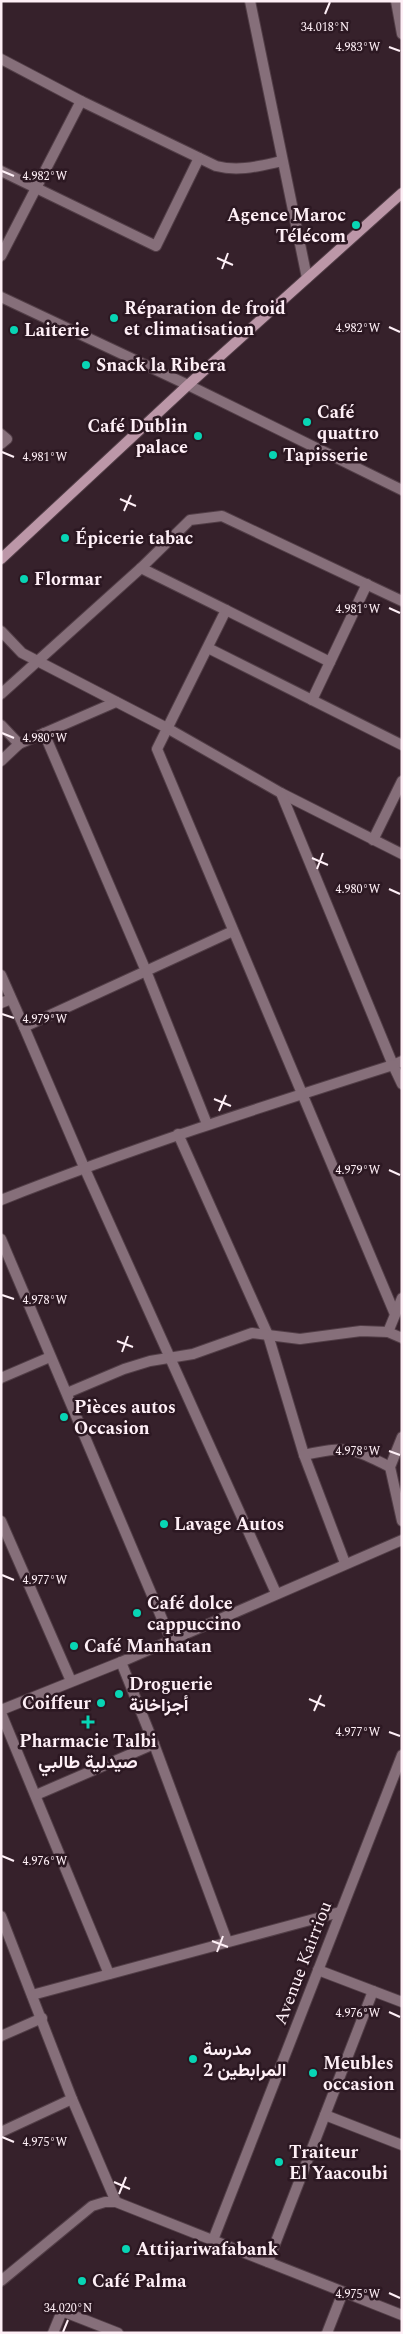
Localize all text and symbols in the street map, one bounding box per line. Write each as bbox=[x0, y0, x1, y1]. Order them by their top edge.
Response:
text: 34.018°N bbox=[301, 18, 349, 37]
text: 4.983°W bbox=[336, 38, 381, 57]
text: 4.982°W bbox=[23, 167, 68, 186]
place label: Agence Maroc Télécom bbox=[227, 202, 346, 250]
marker: Agence Maroc Télécom bbox=[350, 219, 362, 231]
place label: Réparation de froid et climatisation bbox=[124, 295, 286, 343]
marker: Réparation de froid et climatisation bbox=[108, 312, 120, 324]
place label: Laiterie bbox=[24, 317, 89, 344]
text: 4.982°W bbox=[336, 319, 381, 338]
marker: Laiterie bbox=[8, 324, 20, 336]
place label: Snack la Ribera bbox=[96, 352, 227, 379]
marker: Snack la Ribera bbox=[80, 359, 92, 371]
place label: Café quattro bbox=[317, 399, 379, 447]
place label: Café Dublin palace bbox=[87, 413, 188, 461]
marker: Café quattro bbox=[301, 416, 313, 428]
marker: Café Dublin palace bbox=[192, 430, 204, 442]
place label: Tapisserie bbox=[283, 442, 368, 469]
text: 4.981°W bbox=[23, 448, 68, 467]
marker: Tapisserie bbox=[267, 449, 279, 461]
place label: Épicerie tabac bbox=[75, 525, 193, 552]
marker: Épicerie tabac bbox=[59, 532, 71, 544]
place label: Flormar bbox=[34, 566, 102, 593]
marker: Flormar bbox=[18, 573, 30, 585]
text: 4.981°W bbox=[336, 600, 381, 619]
text: 4.980°W bbox=[23, 729, 68, 748]
text: 4.980°W bbox=[336, 880, 381, 899]
text: 4.979°W bbox=[23, 1010, 68, 1029]
text: 4.979°W bbox=[336, 1161, 381, 1180]
text: 4.978°W bbox=[23, 1291, 68, 1310]
place label: Pièces autos Occasion bbox=[74, 1394, 176, 1442]
marker: Pièces autos Occasion bbox=[58, 1411, 70, 1423]
text: 4.978°W bbox=[336, 1442, 381, 1461]
place label: Lavage Autos bbox=[174, 1511, 284, 1538]
marker: Lavage Autos bbox=[158, 1518, 170, 1530]
text: 4.977°W bbox=[23, 1571, 68, 1590]
place label: Café dolce cappuccino bbox=[147, 1590, 241, 1638]
marker: Café dolce cappuccino bbox=[131, 1607, 143, 1619]
place label: Café Manhatan bbox=[84, 1633, 212, 1660]
marker: Café Manhatan bbox=[68, 1640, 80, 1652]
place label: Droguerie أجزاخانة bbox=[129, 1671, 213, 1719]
marker: Droguerie أجزاخانة bbox=[113, 1688, 125, 1700]
place label: Coiffeur bbox=[22, 1690, 91, 1717]
marker: Coiffeur bbox=[95, 1697, 107, 1709]
marker: Pharmacie Talbi صيدلية طالبي bbox=[82, 1716, 94, 1728]
text: 4.977°W bbox=[336, 1723, 381, 1742]
place label: Pharmacie Talbi صيدلية طالبي bbox=[19, 1728, 157, 1777]
text: 4.976°W bbox=[23, 1852, 68, 1871]
street label: Avenue Kairriou bbox=[267, 1897, 339, 2029]
text: 4.976°W bbox=[336, 2004, 381, 2023]
place label: مدرسة المرابطين 2 bbox=[203, 2036, 287, 2084]
place label: Meubles occasion bbox=[323, 2050, 395, 2098]
marker: مدرسة المرابطين 2 bbox=[187, 2053, 199, 2065]
marker: Meubles occasion bbox=[307, 2067, 319, 2079]
text: 4.975°W bbox=[23, 2133, 68, 2152]
place label: Traiteur El Yaacoubi bbox=[289, 2139, 388, 2187]
marker: Traiteur El Yaacoubi bbox=[273, 2156, 285, 2168]
place label: Attijariwafabank bbox=[136, 2236, 278, 2263]
marker: Attijariwafabank bbox=[120, 2243, 132, 2255]
place label: Café Palma bbox=[92, 2268, 187, 2295]
marker: Café Palma bbox=[76, 2275, 88, 2287]
text: 4.975°W bbox=[336, 2285, 381, 2304]
text: 34.020°N bbox=[44, 2299, 92, 2318]

